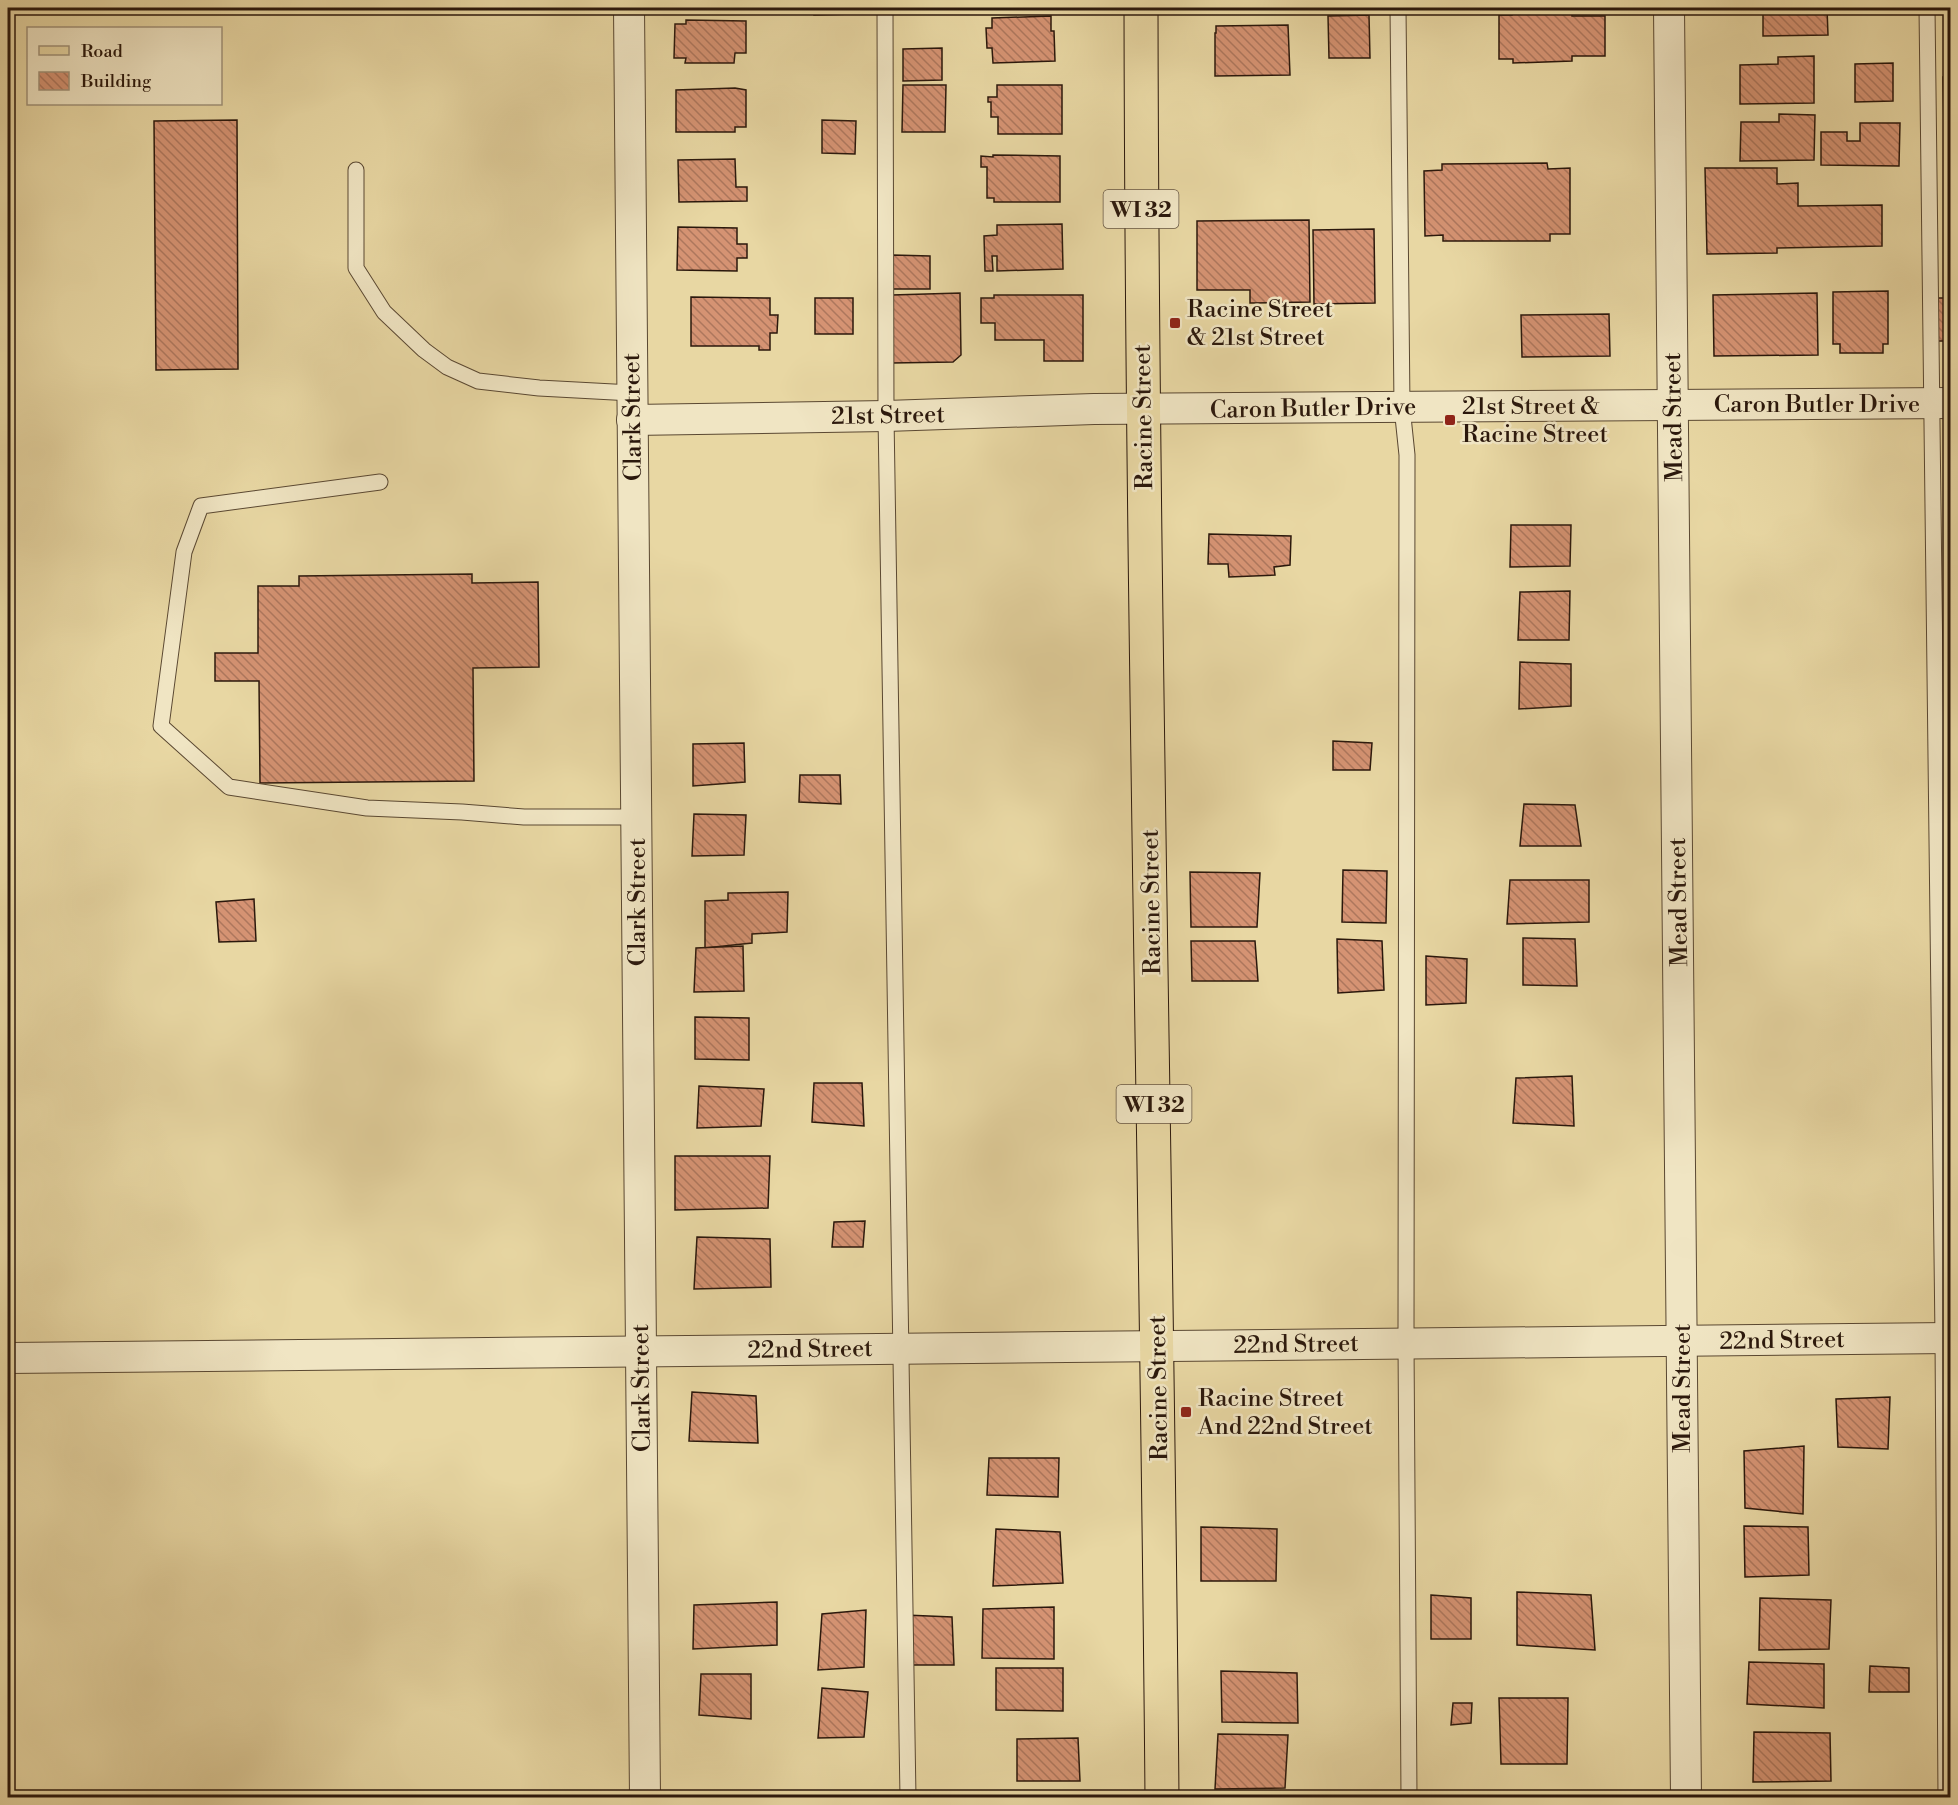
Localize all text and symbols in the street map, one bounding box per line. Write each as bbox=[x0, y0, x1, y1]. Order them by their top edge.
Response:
legend bbox=[27, 27, 222, 105]
text: Road bbox=[81, 40, 124, 63]
text: Building bbox=[80, 70, 152, 93]
road number: WI 32 bbox=[1104, 190, 1178, 228]
place label: Racine Street & 21st Street bbox=[1187, 295, 1333, 353]
marker: Racine Street & 21st Street bbox=[1168, 316, 1182, 330]
street label: Racine Street bbox=[1128, 343, 1160, 490]
street label: Clark Street bbox=[617, 352, 649, 481]
street label: Mead Street bbox=[1658, 352, 1690, 482]
street label: Caron Butler Drive bbox=[1714, 390, 1920, 420]
street label: Caron Butler Drive bbox=[1210, 392, 1416, 426]
place label: 21st Street & Racine Street bbox=[1462, 392, 1608, 450]
street label: 21st Street bbox=[831, 400, 946, 432]
marker: 21st Street & Racine Street bbox=[1443, 413, 1457, 427]
street label: Racine Street bbox=[1136, 828, 1168, 975]
street label: Clark Street bbox=[623, 837, 653, 966]
street label: Mead Street bbox=[1663, 837, 1695, 967]
road number: WI 32 bbox=[1116, 1085, 1192, 1123]
street label: Racine Street bbox=[1143, 1314, 1175, 1461]
street label: Clark Street bbox=[626, 1323, 658, 1452]
street label: Mead Street bbox=[1668, 1323, 1698, 1453]
street label: 22nd Street bbox=[1719, 1325, 1845, 1357]
street label: 22nd Street bbox=[1233, 1329, 1359, 1361]
street label: 22nd Street bbox=[747, 1334, 873, 1366]
place label: Racine Street And 22nd Street bbox=[1197, 1384, 1373, 1442]
marker: Racine Street And 22nd Street bbox=[1179, 1405, 1193, 1419]

